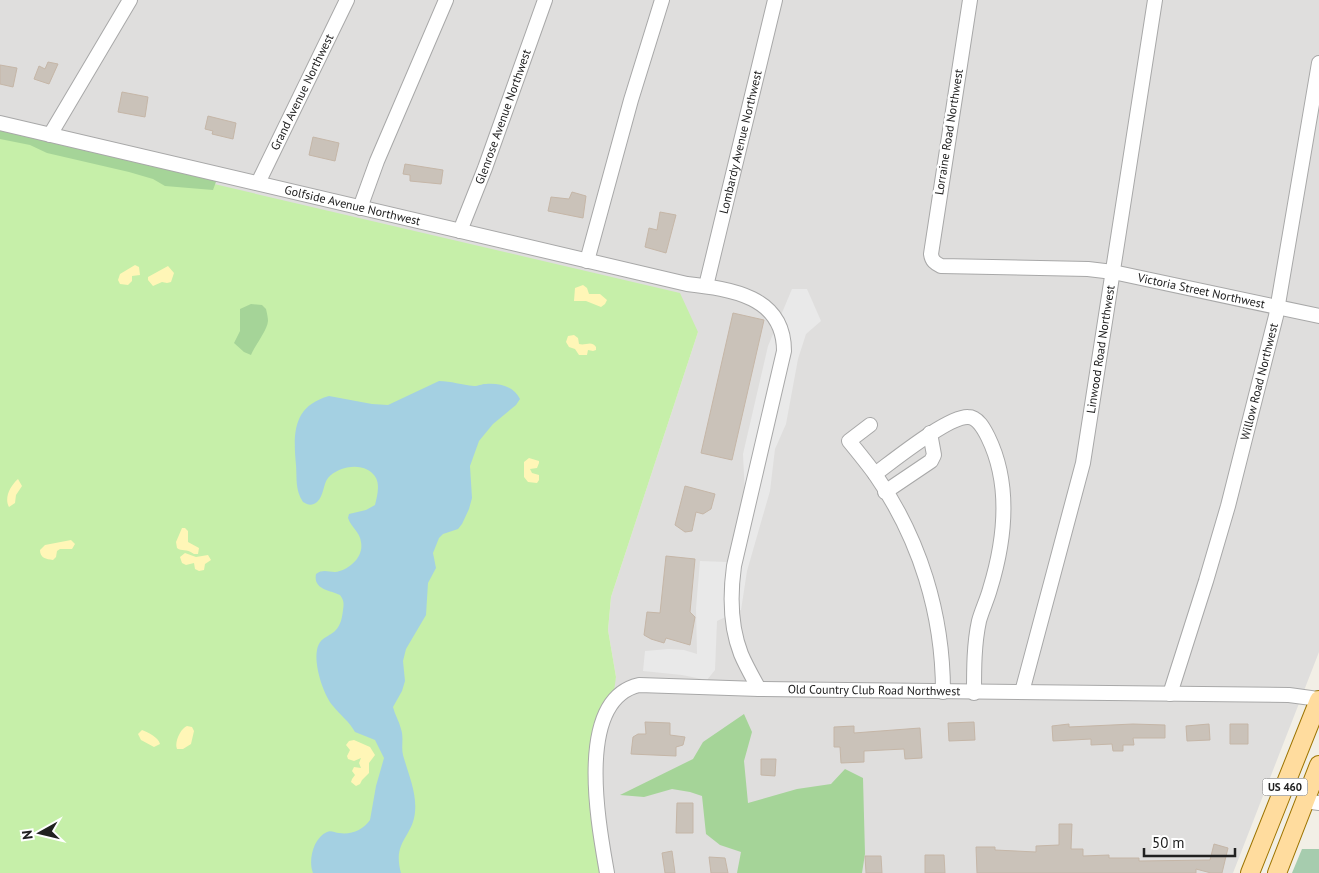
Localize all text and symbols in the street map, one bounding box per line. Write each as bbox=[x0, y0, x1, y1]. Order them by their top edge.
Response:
street label: Grand Avenue Northwest bbox=[267, 31, 336, 153]
street label: Glenrose Avenue Northwest bbox=[471, 47, 534, 186]
street label: Lorraine Road Northwest bbox=[931, 68, 966, 196]
street label: Lombardy Avenue Northwest bbox=[716, 69, 765, 215]
street label: Golfside Avenue Northwest bbox=[283, 182, 422, 228]
street label: Victoria Street Northwest bbox=[1135, 269, 1266, 311]
street label: Linwood Road Northwest bbox=[1083, 284, 1118, 414]
street label: Willow Road Northwest bbox=[1237, 321, 1281, 442]
street label: Old Country Club Road Northwest bbox=[788, 681, 960, 698]
road number: US 460 bbox=[1262, 779, 1308, 796]
north arrow bbox=[15, 808, 65, 858]
scale bar bbox=[1144, 826, 1235, 858]
text: N bbox=[18, 829, 37, 841]
text: 50 m bbox=[1152, 833, 1185, 852]

